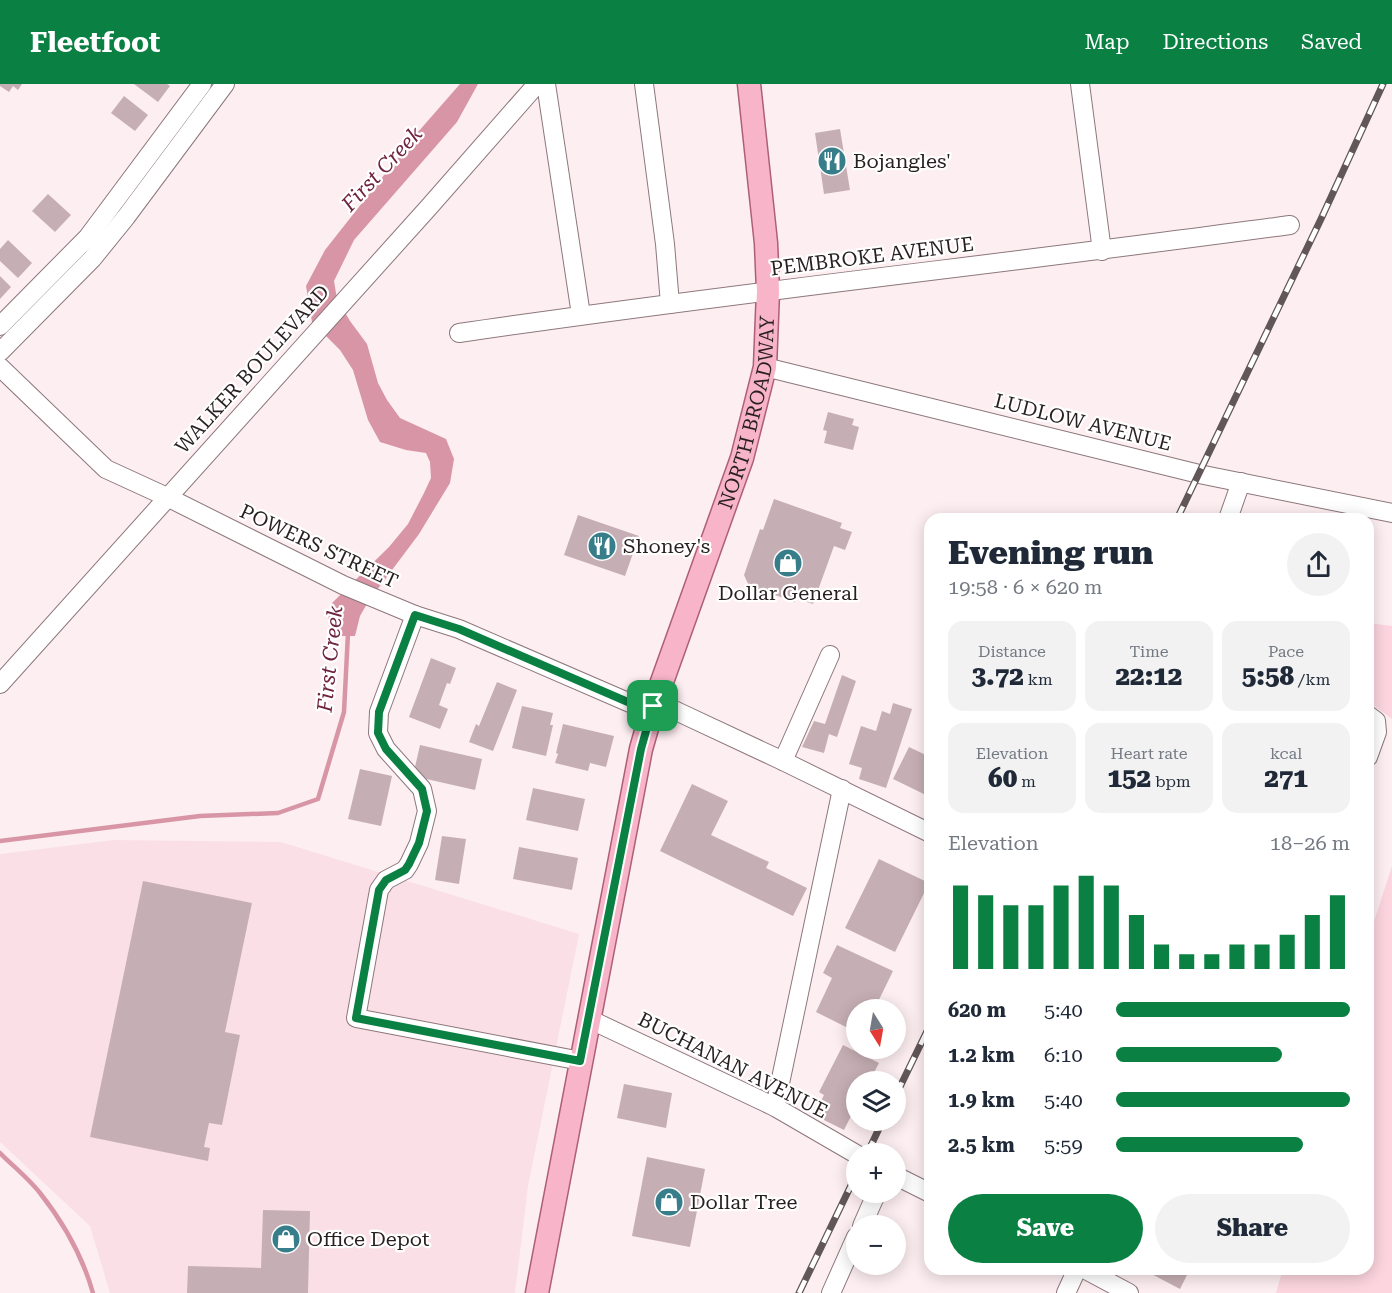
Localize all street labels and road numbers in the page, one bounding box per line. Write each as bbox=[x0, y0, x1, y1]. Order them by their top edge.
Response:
street label: PEMBROKE AVENUE bbox=[769, 232, 975, 280]
street label: WALKER BOULEVARD bbox=[170, 280, 334, 458]
street label: NORTH BROADWAY bbox=[713, 315, 779, 512]
street label: LUDLOW AVENUE bbox=[992, 388, 1174, 456]
street label: POWERS STREET bbox=[236, 499, 402, 593]
street label: BUCHANAN AVENUE bbox=[634, 1007, 832, 1123]

